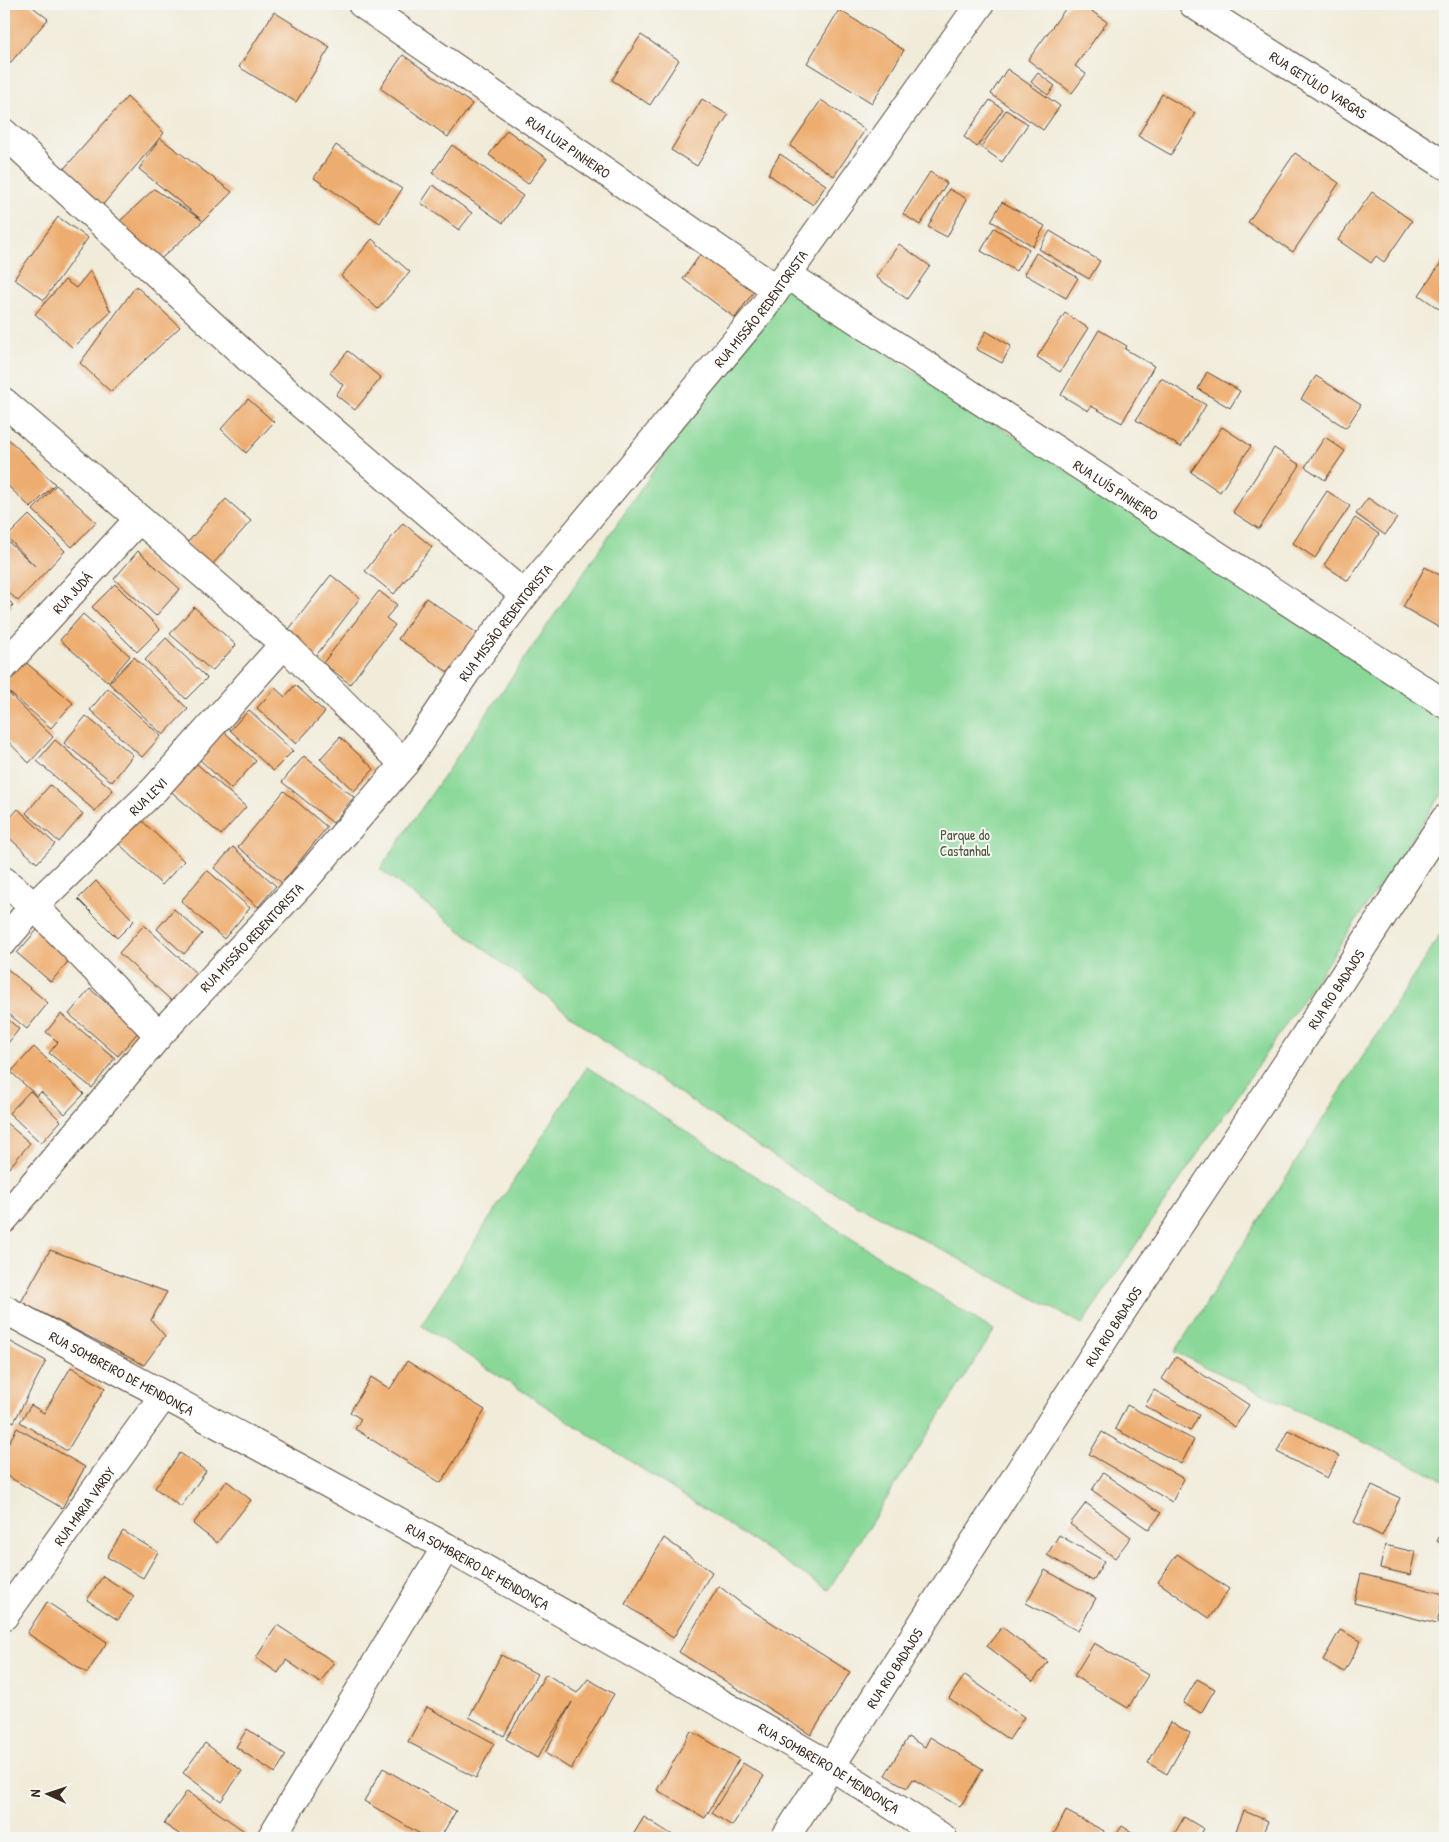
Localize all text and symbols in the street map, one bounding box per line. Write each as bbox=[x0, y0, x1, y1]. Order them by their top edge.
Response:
street label: RUA GETÚLIO VARGAS bbox=[1266, 46, 1371, 123]
street label: RUA LUIZ PINHEIRO bbox=[523, 111, 615, 182]
street label: RUA MISSÃO REDENTORISTA bbox=[709, 246, 811, 371]
street label: RUA LUÍS PINHEIRO bbox=[1070, 455, 1163, 524]
street label: RUA MISSÃO REDENTORISTA bbox=[454, 559, 556, 685]
street label: RUA JUDÁ bbox=[48, 567, 96, 617]
street label: RUA LEVI bbox=[124, 773, 171, 819]
park label: Parque do Castanhal bbox=[940, 825, 990, 860]
street label: RUA MISSÃO REDENTORISTA bbox=[195, 878, 307, 996]
street label: RUA RIO BADAJOS bbox=[1302, 945, 1369, 1032]
street label: RUA RIO BADAJOS bbox=[1080, 1282, 1146, 1370]
street label: RUA SOMBREIRO DE MENDONÇA bbox=[46, 1326, 198, 1419]
street label: RUA MARIA VARDY bbox=[49, 1462, 119, 1549]
street label: RUA SOMBREIRO DE MENDONÇA bbox=[403, 1518, 553, 1614]
street label: RUA RIO BADAJOS bbox=[861, 1624, 927, 1712]
street label: RUA SOMBREIRO DE MENDONÇA bbox=[755, 1717, 903, 1817]
north arrow bbox=[22, 1770, 72, 1820]
text: N bbox=[25, 1789, 44, 1798]

